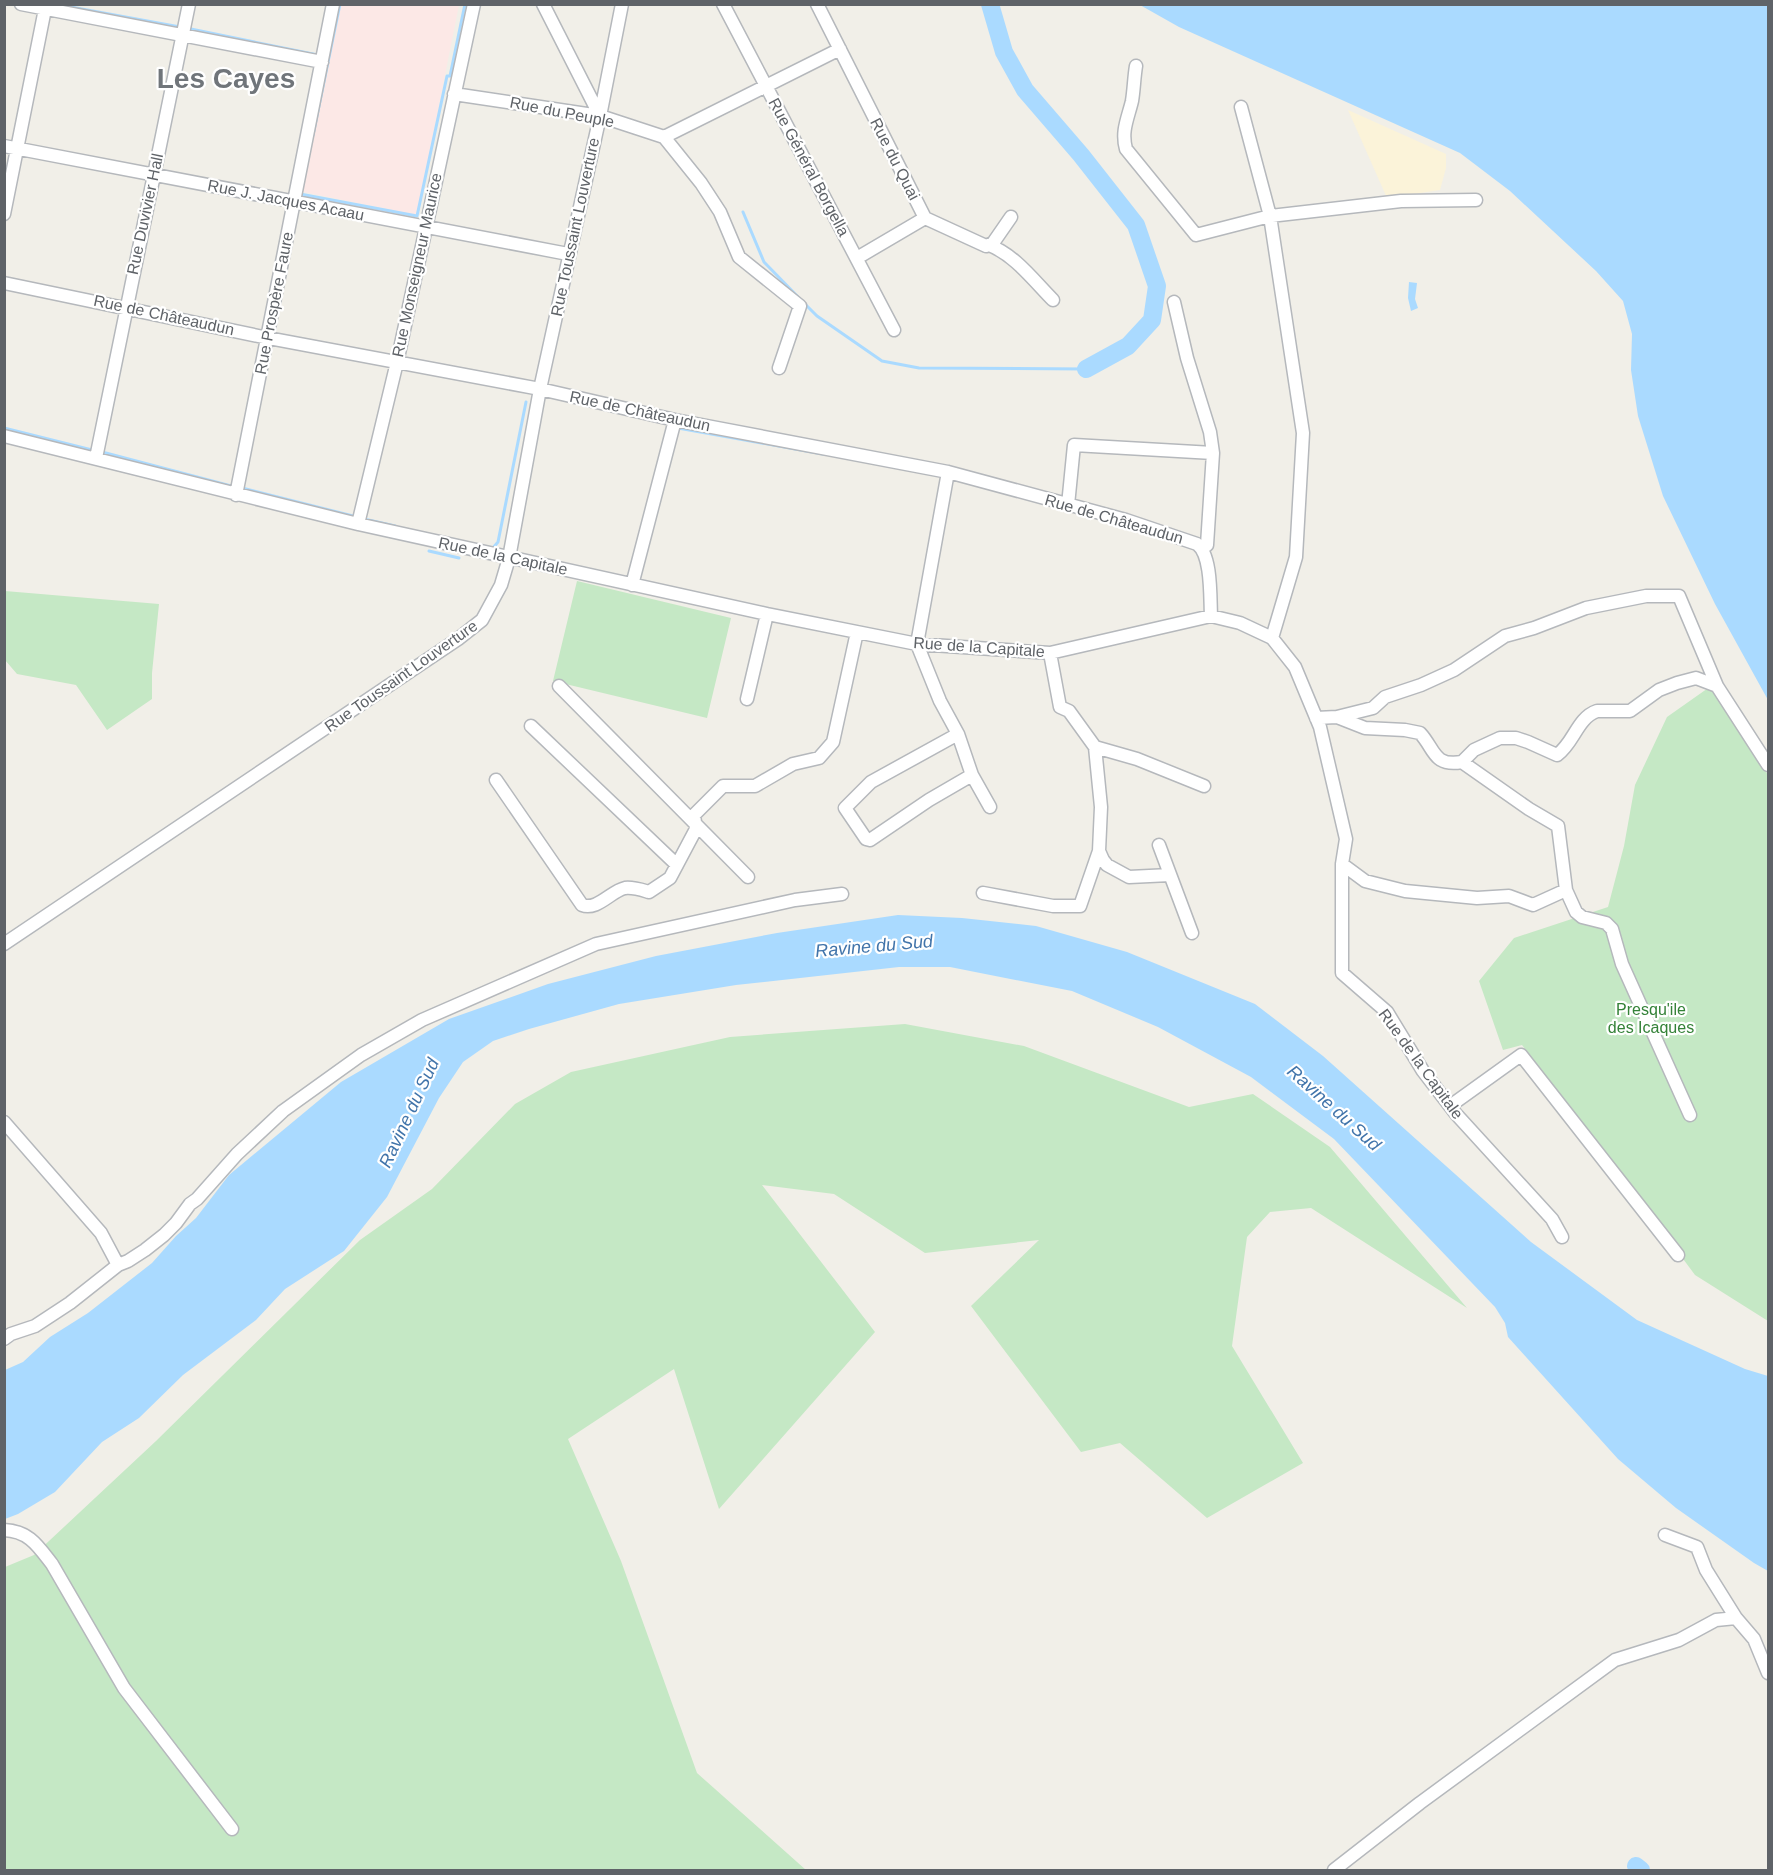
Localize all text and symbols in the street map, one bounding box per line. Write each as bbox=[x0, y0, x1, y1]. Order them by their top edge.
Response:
district label: Les Cayes bbox=[157, 63, 295, 94]
street label: Rue du Peuple bbox=[508, 94, 616, 130]
street label: Rue Général Borgella bbox=[765, 95, 853, 239]
street label: Rue du Quai bbox=[867, 115, 923, 203]
street label: Rue Toussaint Louverture bbox=[548, 136, 602, 318]
street label: Rue Duvivier Hall bbox=[124, 152, 166, 276]
street label: Rue Monseigneur Maurice bbox=[389, 171, 445, 359]
street label: Rue J. Jacques Acaau bbox=[206, 176, 366, 224]
street label: Rue Prospère Faure bbox=[252, 230, 296, 376]
street label: Rue de Châteaudun bbox=[92, 292, 236, 338]
street label: Rue de Châteaudun bbox=[568, 388, 712, 434]
street label: Rue de Châteaudun bbox=[1043, 491, 1185, 547]
street label: Rue de la Capitale bbox=[437, 534, 569, 578]
street label: Rue Toussaint Louverture bbox=[322, 617, 481, 735]
street label: Rue de la Capitale bbox=[913, 634, 1045, 660]
water label: Ravine du Sud bbox=[814, 931, 935, 961]
park label: Presqu'ile des Icaques bbox=[1608, 1001, 1694, 1036]
street label: Rue de la Capitale bbox=[1375, 1006, 1467, 1122]
water label: Ravine du Sud bbox=[375, 1054, 443, 1171]
water label: Ravine du Sud bbox=[1283, 1061, 1385, 1156]

